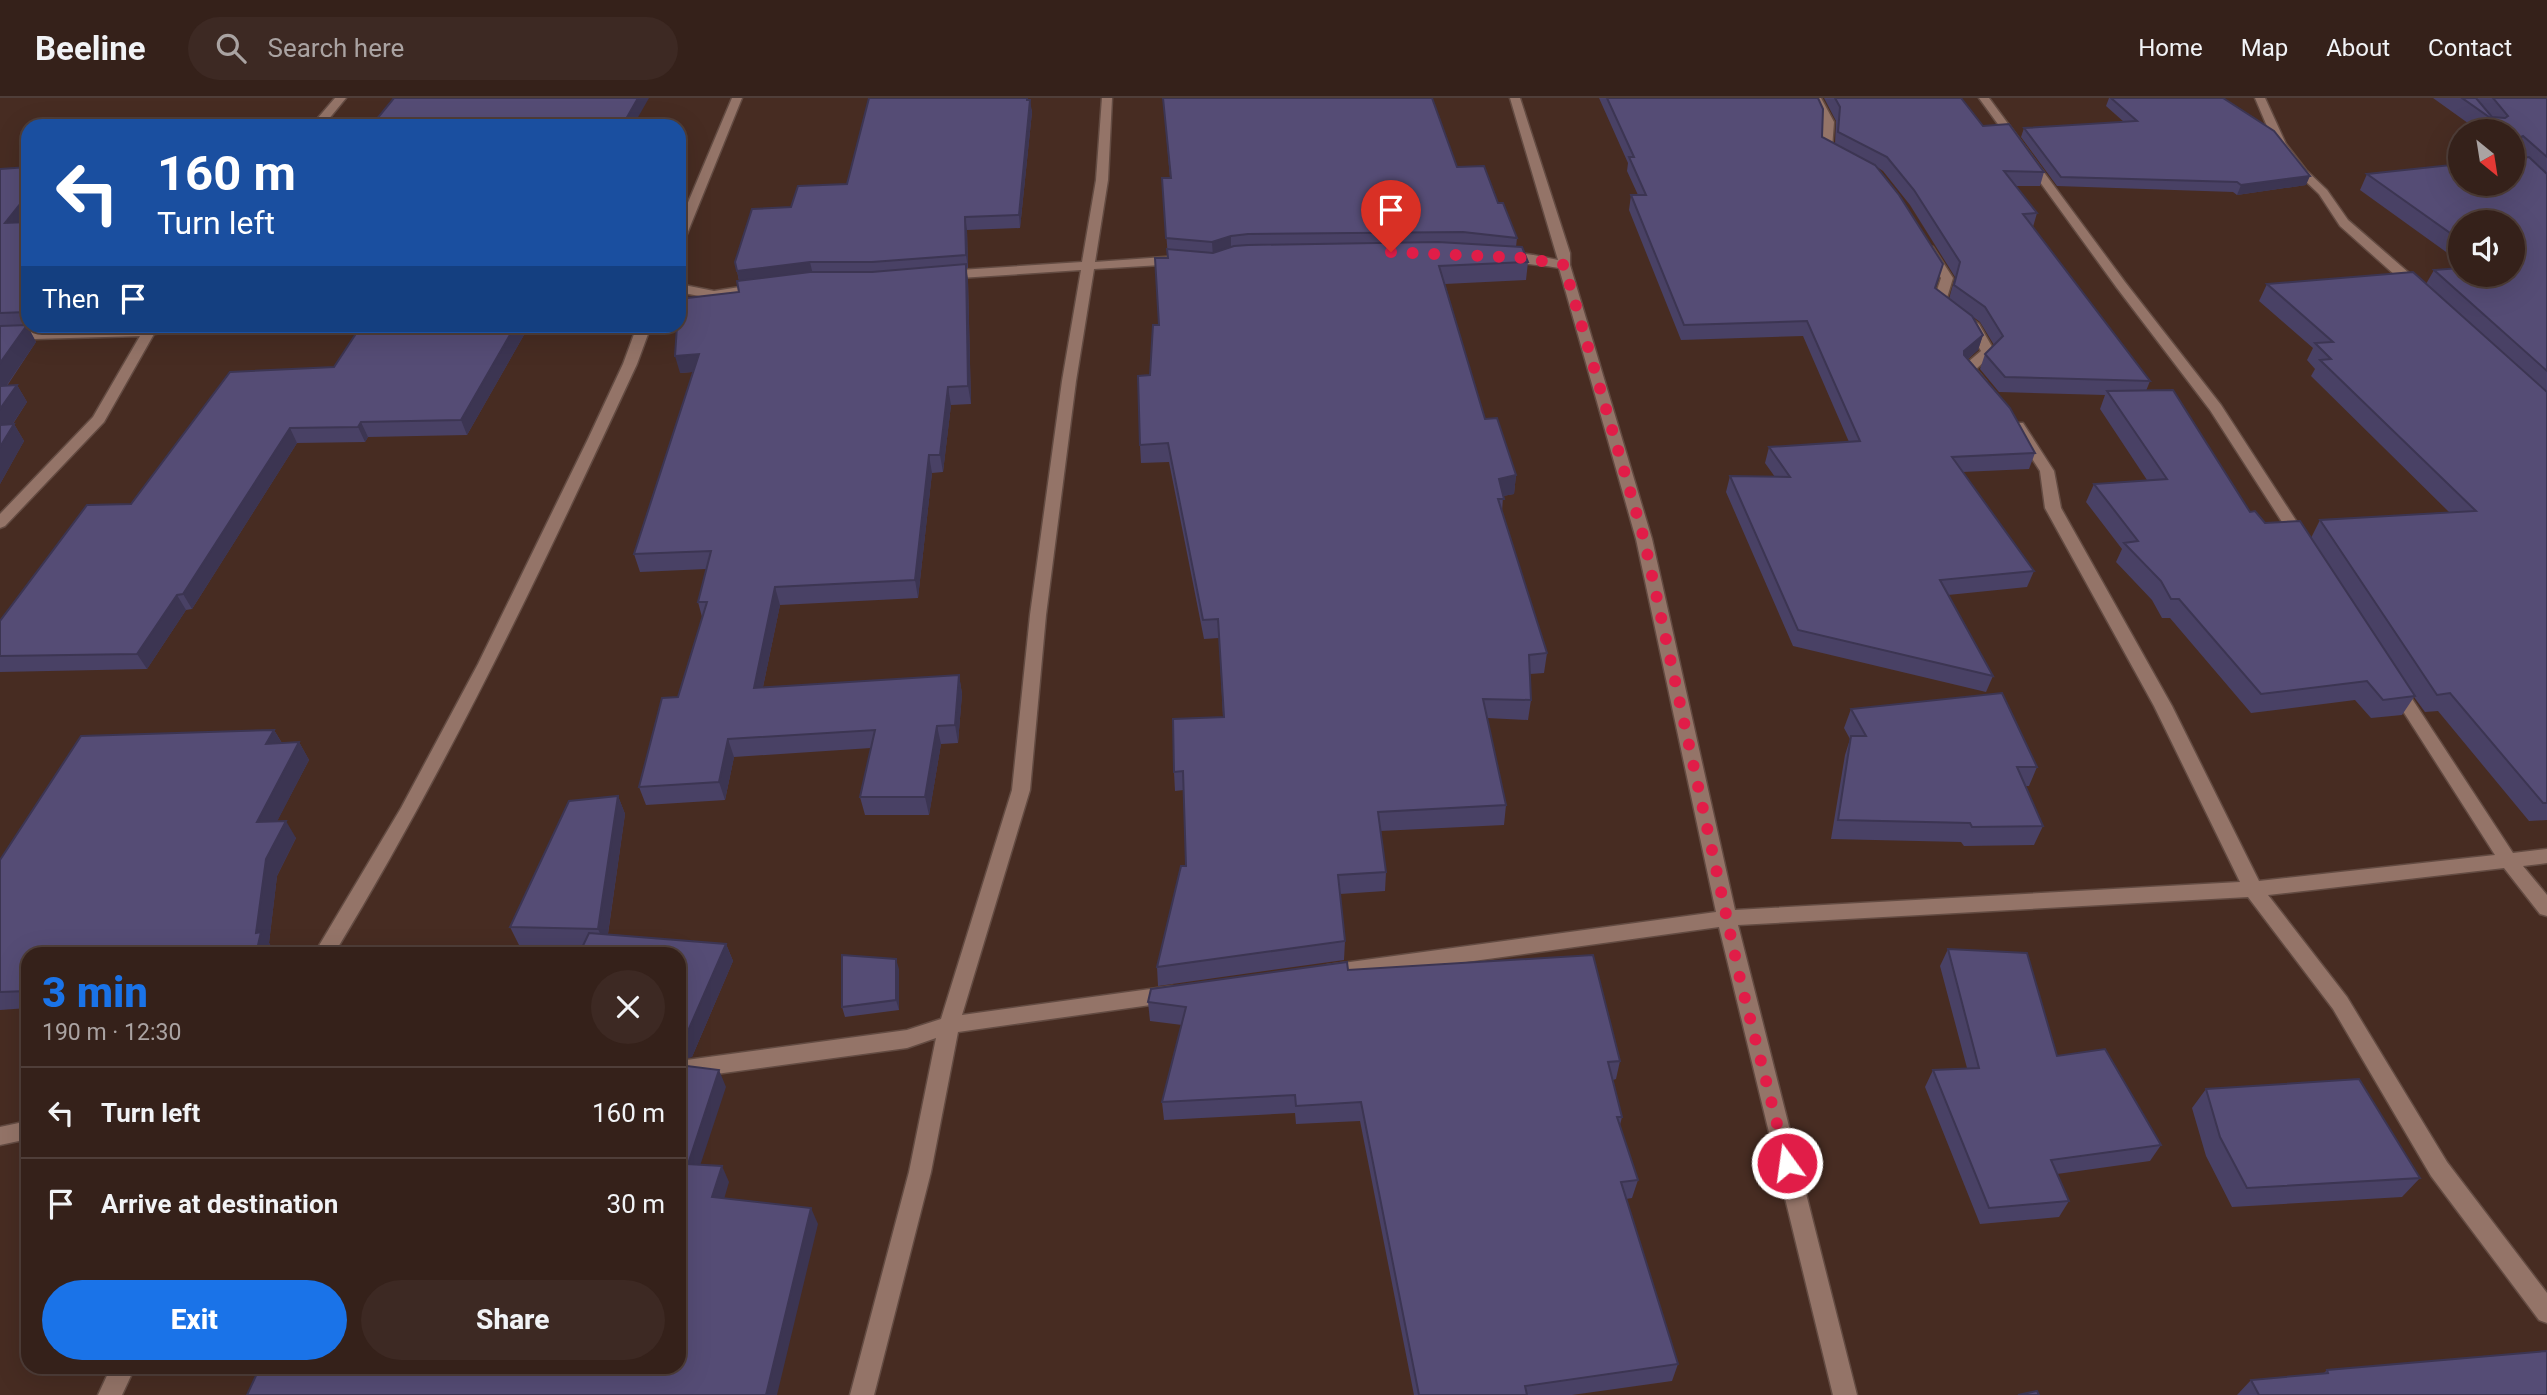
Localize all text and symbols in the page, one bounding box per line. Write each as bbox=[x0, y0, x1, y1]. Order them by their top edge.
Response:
search box bbox=[188, 17, 678, 80]
text: Beeline bbox=[35, 29, 146, 68]
icon: search bbox=[212, 29, 250, 67]
text: Search here bbox=[268, 33, 404, 63]
text: Home bbox=[2138, 34, 2203, 62]
text: Map bbox=[2241, 34, 2288, 62]
text: About bbox=[2326, 34, 2390, 62]
text: Contact bbox=[2428, 34, 2512, 62]
north arrow bbox=[2448, 119, 2525, 196]
map controls bbox=[2448, 119, 2525, 287]
text: 160 m bbox=[157, 145, 296, 202]
icon: left bbox=[42, 147, 133, 238]
pin bbox=[1361, 180, 1421, 252]
icon: arrive bbox=[1372, 191, 1410, 229]
text: Turn left bbox=[157, 204, 275, 242]
button: sound bbox=[2448, 210, 2525, 287]
icon: arrive bbox=[114, 280, 152, 318]
text: Then bbox=[42, 284, 100, 314]
text: 3 min bbox=[42, 968, 148, 1017]
button: close bbox=[591, 970, 665, 1044]
text: 190 m · 12:30 bbox=[42, 1019, 181, 1046]
icon: left bbox=[42, 1094, 80, 1132]
text: Turn left bbox=[101, 1098, 200, 1128]
text: 160 m bbox=[592, 1098, 665, 1128]
position arrow bbox=[1750, 1126, 1824, 1200]
icon: arrive bbox=[42, 1185, 80, 1223]
text: Arrive at destination bbox=[101, 1189, 338, 1219]
text: 30 m bbox=[607, 1189, 665, 1219]
button: Exit bbox=[42, 1280, 347, 1360]
button: Share bbox=[361, 1280, 665, 1360]

